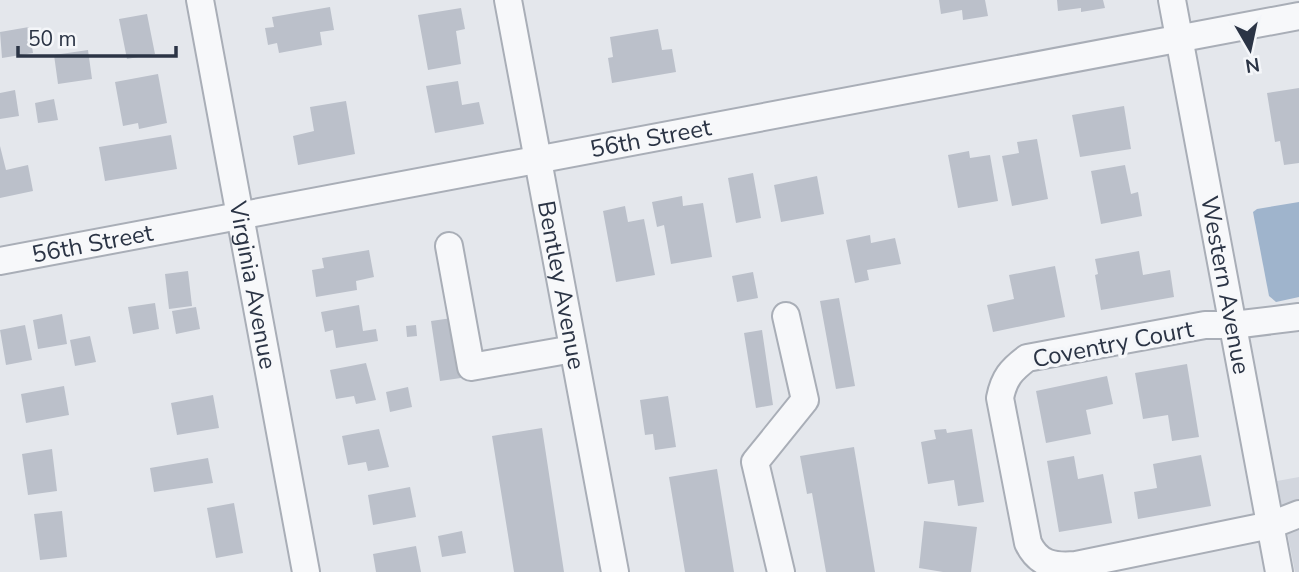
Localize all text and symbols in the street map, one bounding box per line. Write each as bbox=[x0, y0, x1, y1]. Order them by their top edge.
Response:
scale bar bbox=[18, 14, 175, 58]
north arrow bbox=[1215, 14, 1285, 84]
text: 50 m bbox=[28, 25, 77, 53]
text: N bbox=[1243, 51, 1262, 79]
street label: 56th Street bbox=[587, 111, 714, 165]
street label: Western Avenue bbox=[1193, 193, 1258, 377]
street label: Virginia Avenue bbox=[221, 198, 284, 372]
street label: Bentley Avenue bbox=[530, 198, 593, 372]
street label: 56th Street bbox=[29, 216, 156, 271]
street label: Coventry Court bbox=[1030, 313, 1197, 375]

